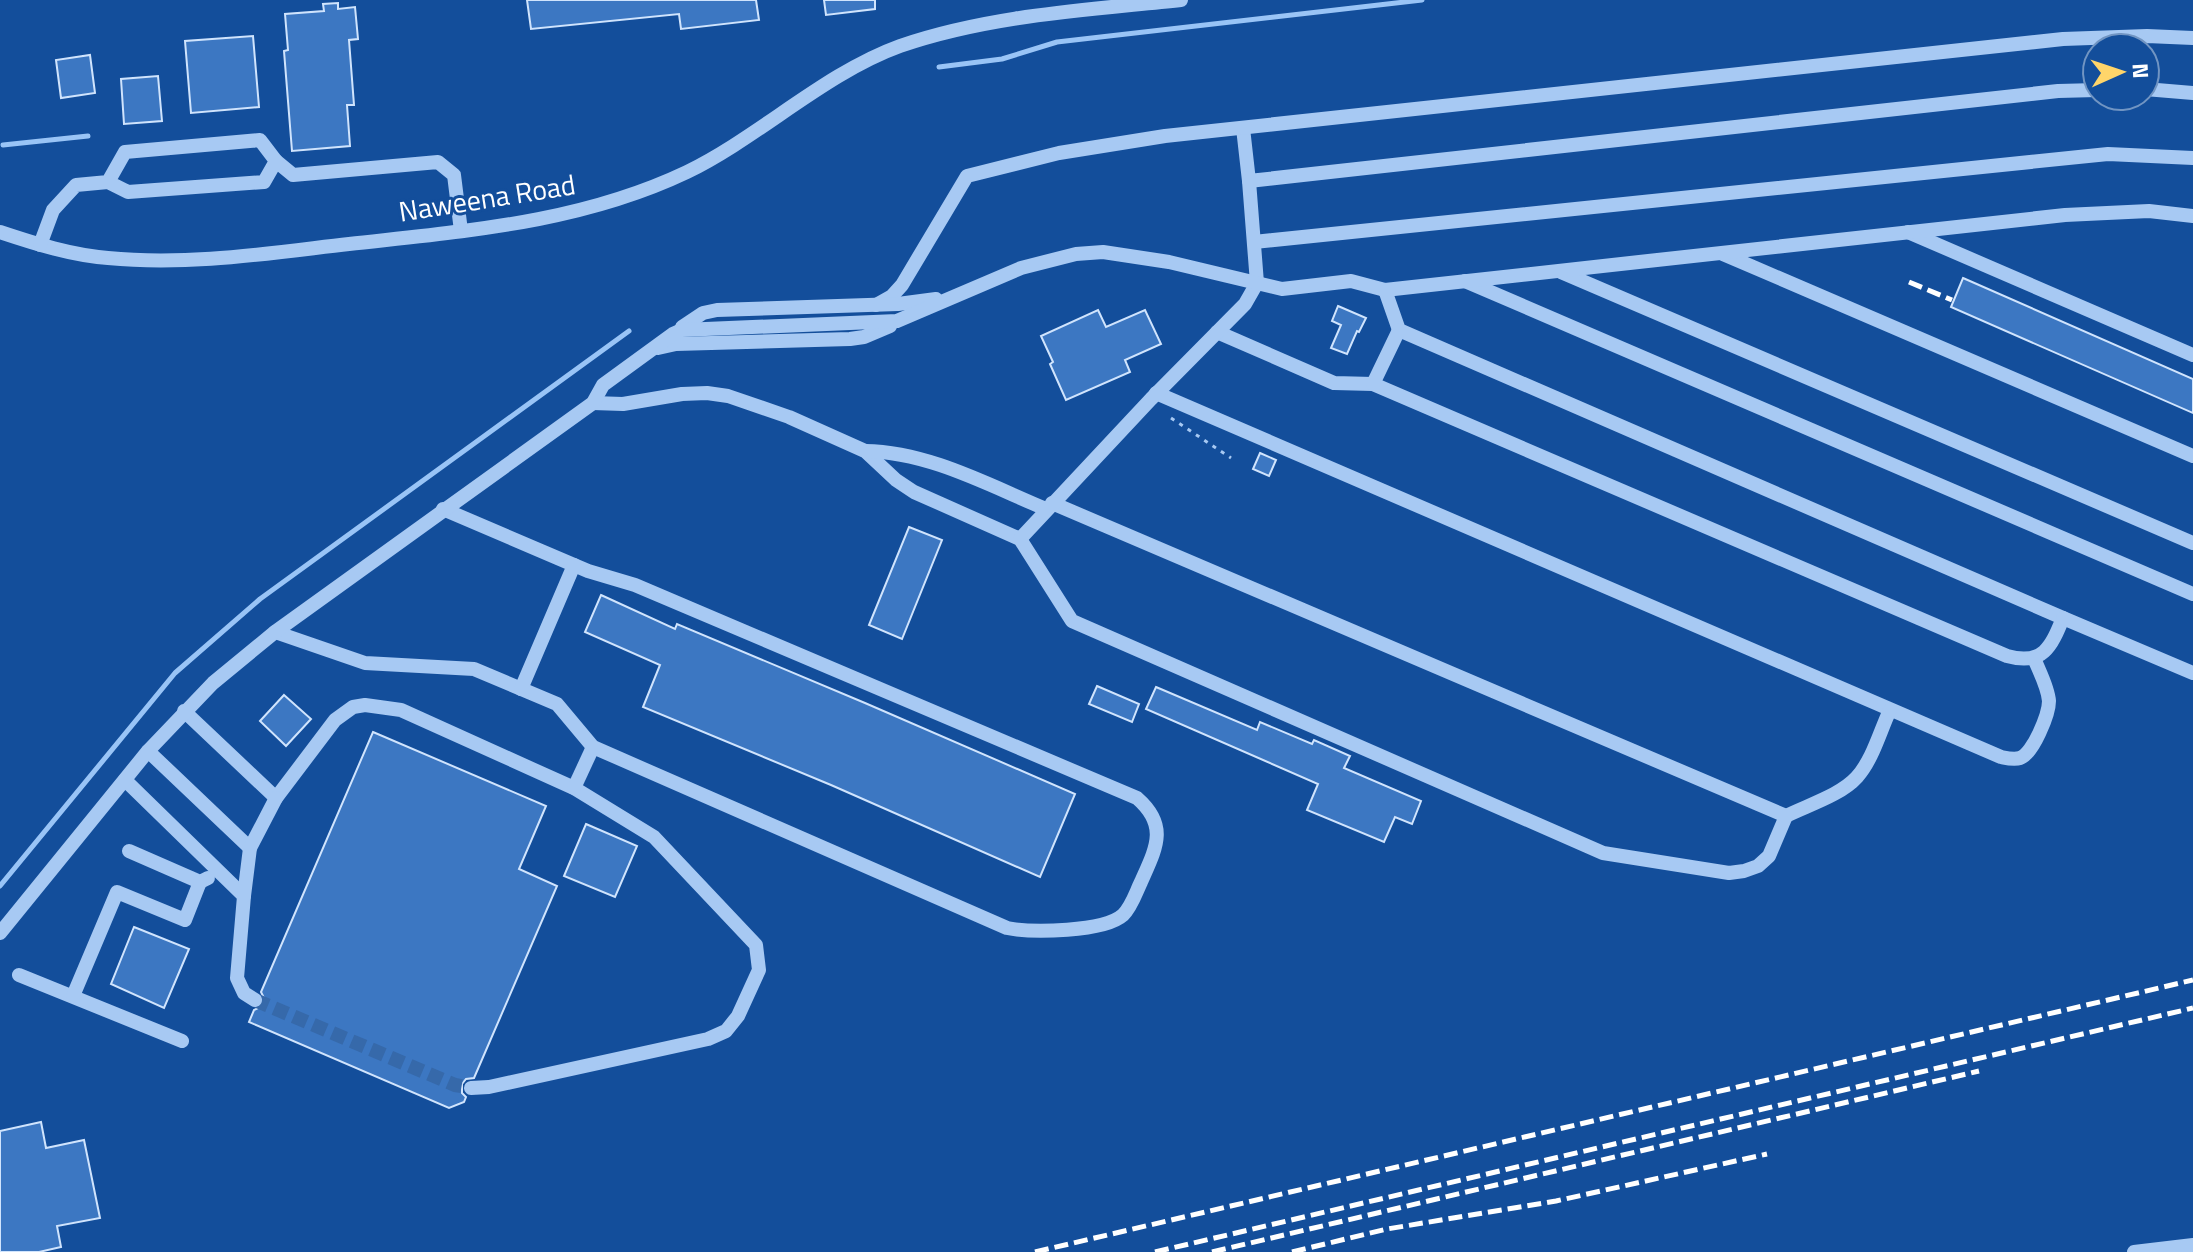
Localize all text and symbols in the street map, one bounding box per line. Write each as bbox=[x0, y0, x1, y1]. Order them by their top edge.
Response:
north arrow bbox=[2081, 32, 2161, 112]
text: N bbox=[2124, 62, 2158, 79]
street label: Naweena Road bbox=[396, 162, 578, 233]

